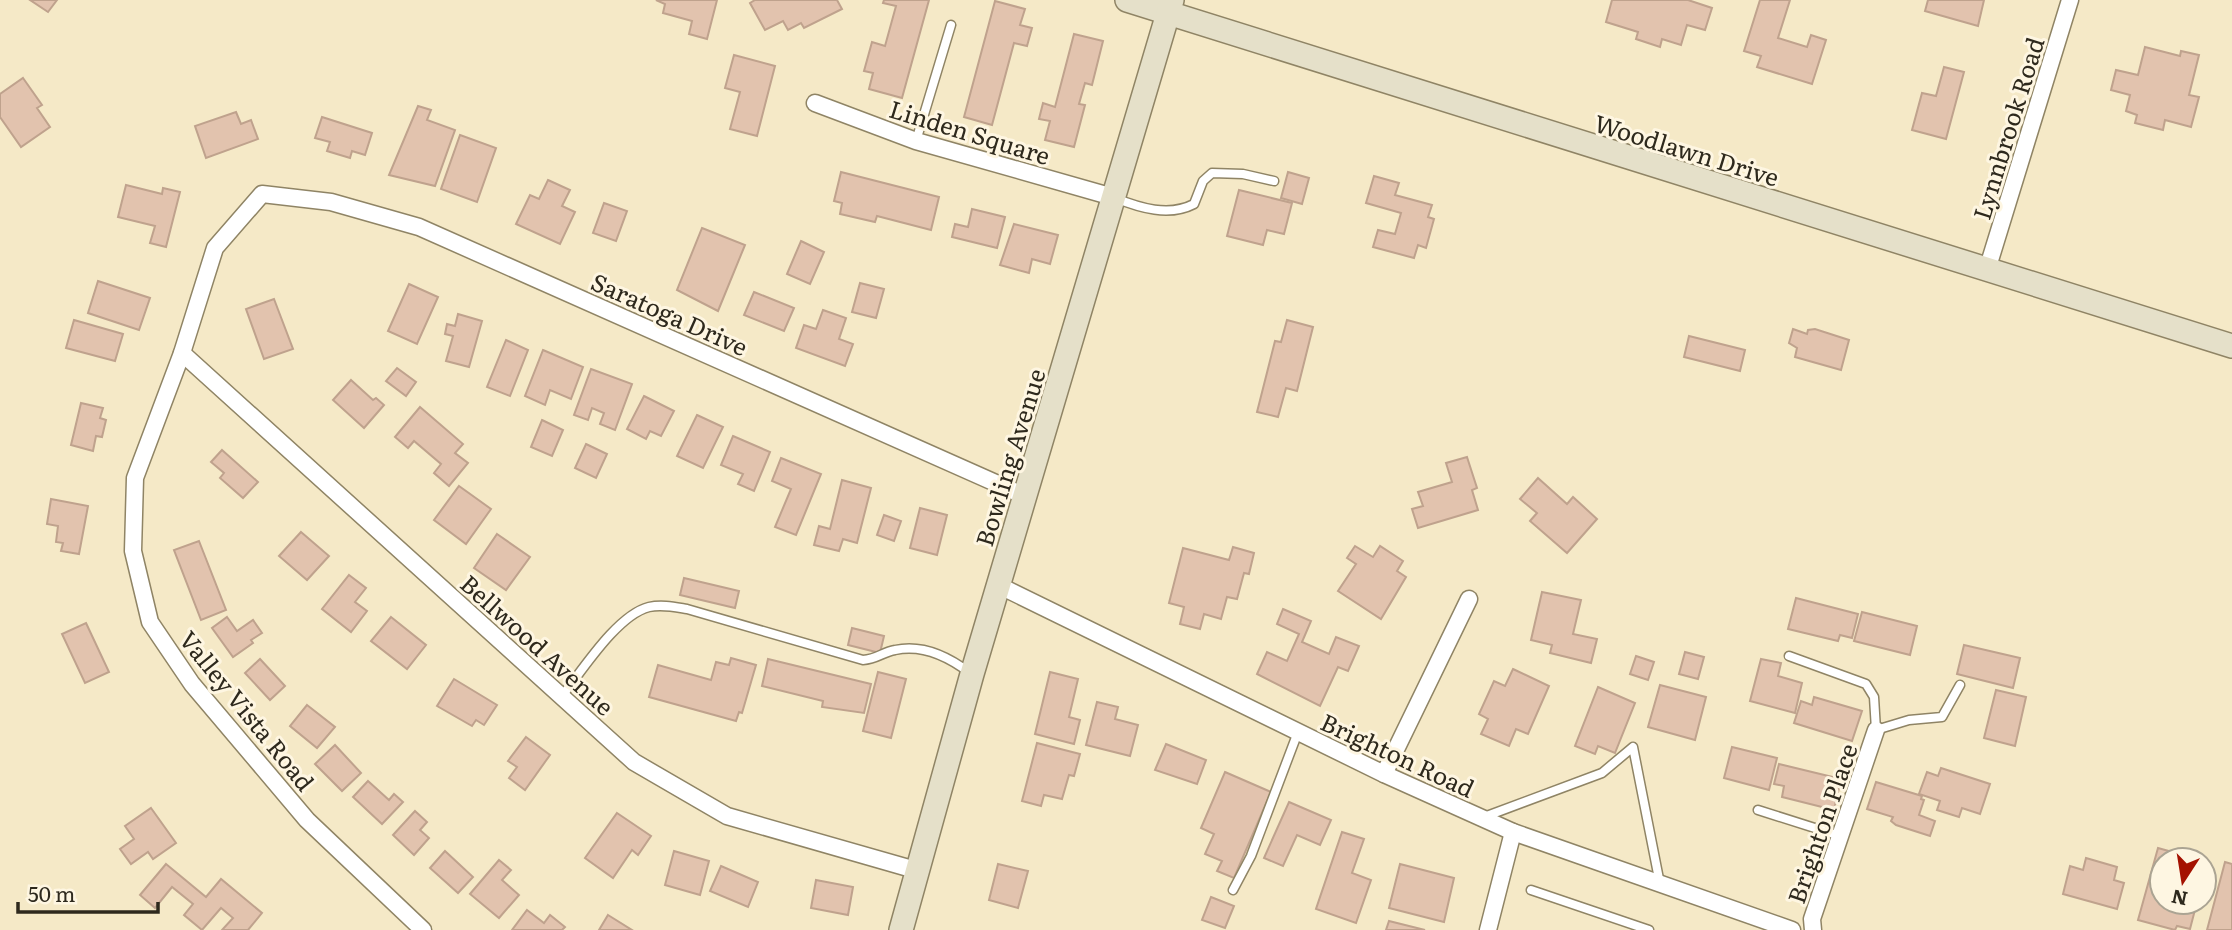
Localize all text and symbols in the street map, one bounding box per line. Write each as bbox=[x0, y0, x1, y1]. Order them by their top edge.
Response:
street label: Lynnbrook Road bbox=[1963, 32, 2051, 224]
street label: Linden Square bbox=[885, 90, 1055, 172]
street label: Woodlawn Drive bbox=[1590, 104, 1784, 194]
street label: Saratoga Drive bbox=[586, 263, 754, 363]
street label: Bowling Avenue bbox=[965, 364, 1053, 550]
street label: Bellwood Avenue bbox=[454, 565, 622, 723]
street label: Valley Vista Road bbox=[172, 622, 324, 798]
street label: Brighton Road bbox=[1315, 703, 1481, 805]
street label: Brighton Place bbox=[1777, 738, 1865, 908]
north arrow bbox=[2148, 846, 2218, 916]
scale bar bbox=[18, 870, 158, 914]
text: 50 m bbox=[28, 877, 75, 908]
text: N bbox=[2168, 883, 2190, 914]

